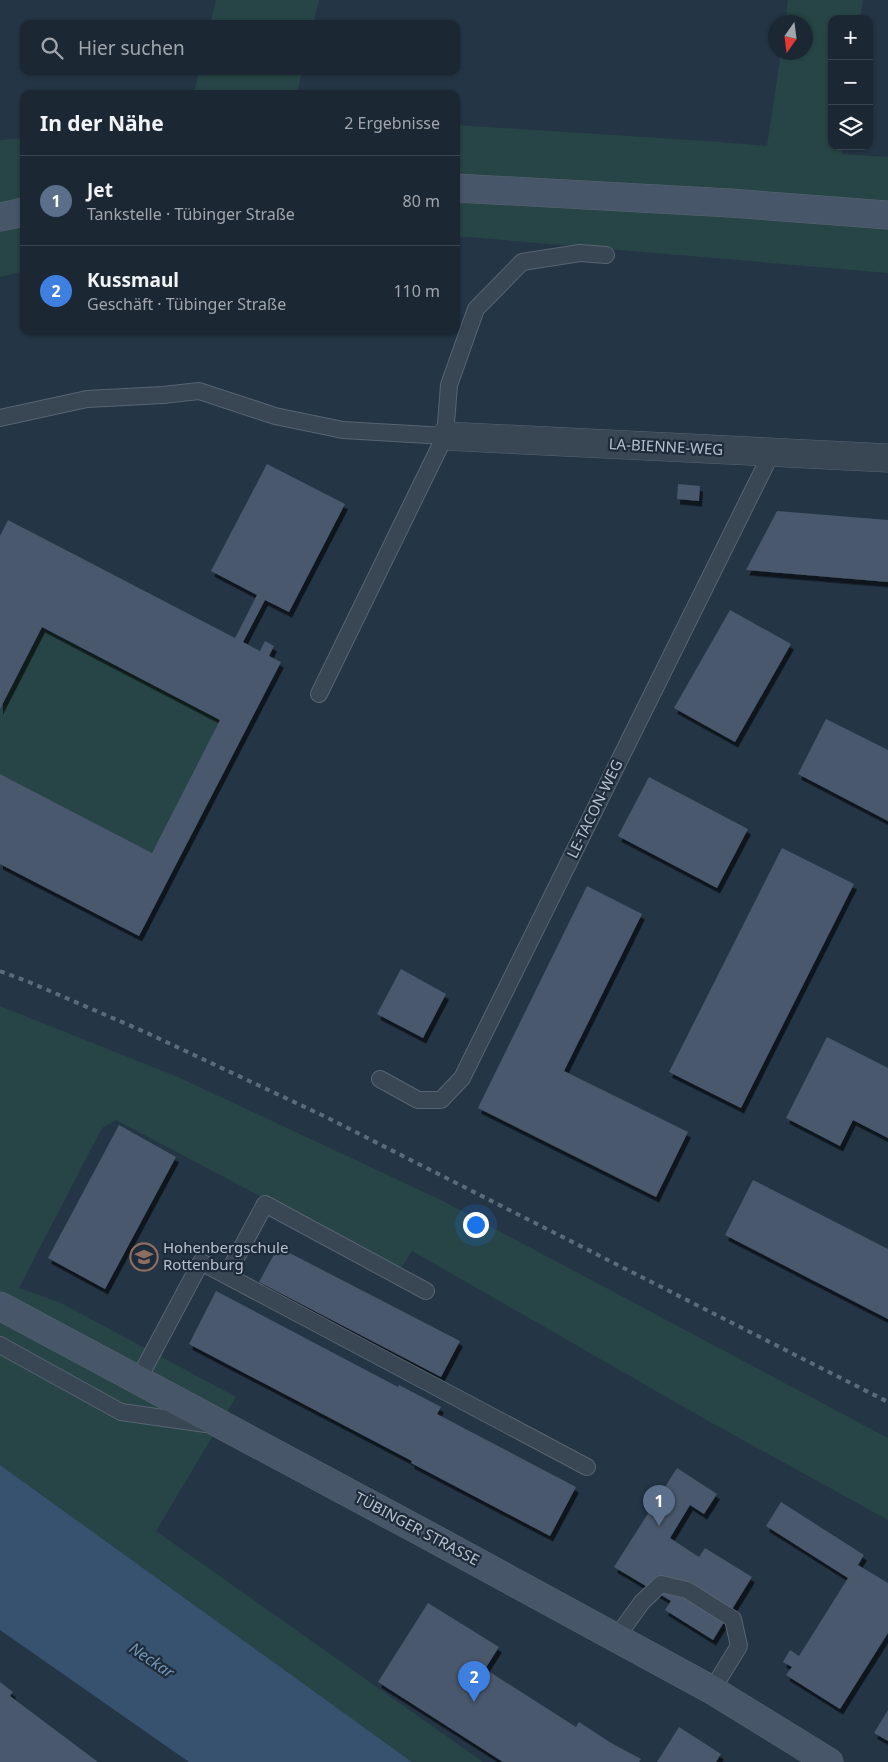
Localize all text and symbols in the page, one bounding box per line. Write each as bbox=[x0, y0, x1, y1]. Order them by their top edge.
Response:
north arrow bbox=[768, 15, 813, 60]
map controls bbox=[828, 15, 873, 150]
button: + bbox=[828, 15, 873, 60]
search box bbox=[20, 20, 460, 75]
icon: search bbox=[38, 34, 66, 62]
text: Hier suchen bbox=[78, 35, 185, 61]
button: − bbox=[828, 60, 873, 105]
button: layers bbox=[828, 105, 873, 150]
text: In der Nähe bbox=[40, 109, 164, 137]
text: 2 Ergebnisse bbox=[344, 112, 440, 134]
text: Jet bbox=[87, 177, 113, 203]
text: 1 bbox=[51, 190, 61, 212]
text: 80 m bbox=[403, 190, 440, 212]
text: Tankstelle · Tübinger Straße bbox=[87, 203, 295, 225]
text: Kussmaul bbox=[87, 267, 179, 293]
text: 2 bbox=[51, 280, 61, 302]
text: 110 m bbox=[393, 280, 440, 302]
text: Geschäft · Tübinger Straße bbox=[87, 293, 286, 315]
street label: LA-BIENNE-WEG bbox=[608, 433, 724, 459]
street label: LE-TACON-WEG bbox=[562, 756, 627, 861]
your location bbox=[463, 1212, 489, 1238]
place label: Hohenbergschule Rottenburg bbox=[163, 1237, 288, 1274]
school or university icon: Hohenbergschule Rottenburg bbox=[129, 1242, 159, 1272]
pin: 1 bbox=[643, 1485, 675, 1526]
street label: TÜBINGER STRASSE bbox=[352, 1487, 483, 1569]
water label: Neckar bbox=[125, 1637, 179, 1683]
pin: 2 bbox=[458, 1661, 490, 1702]

